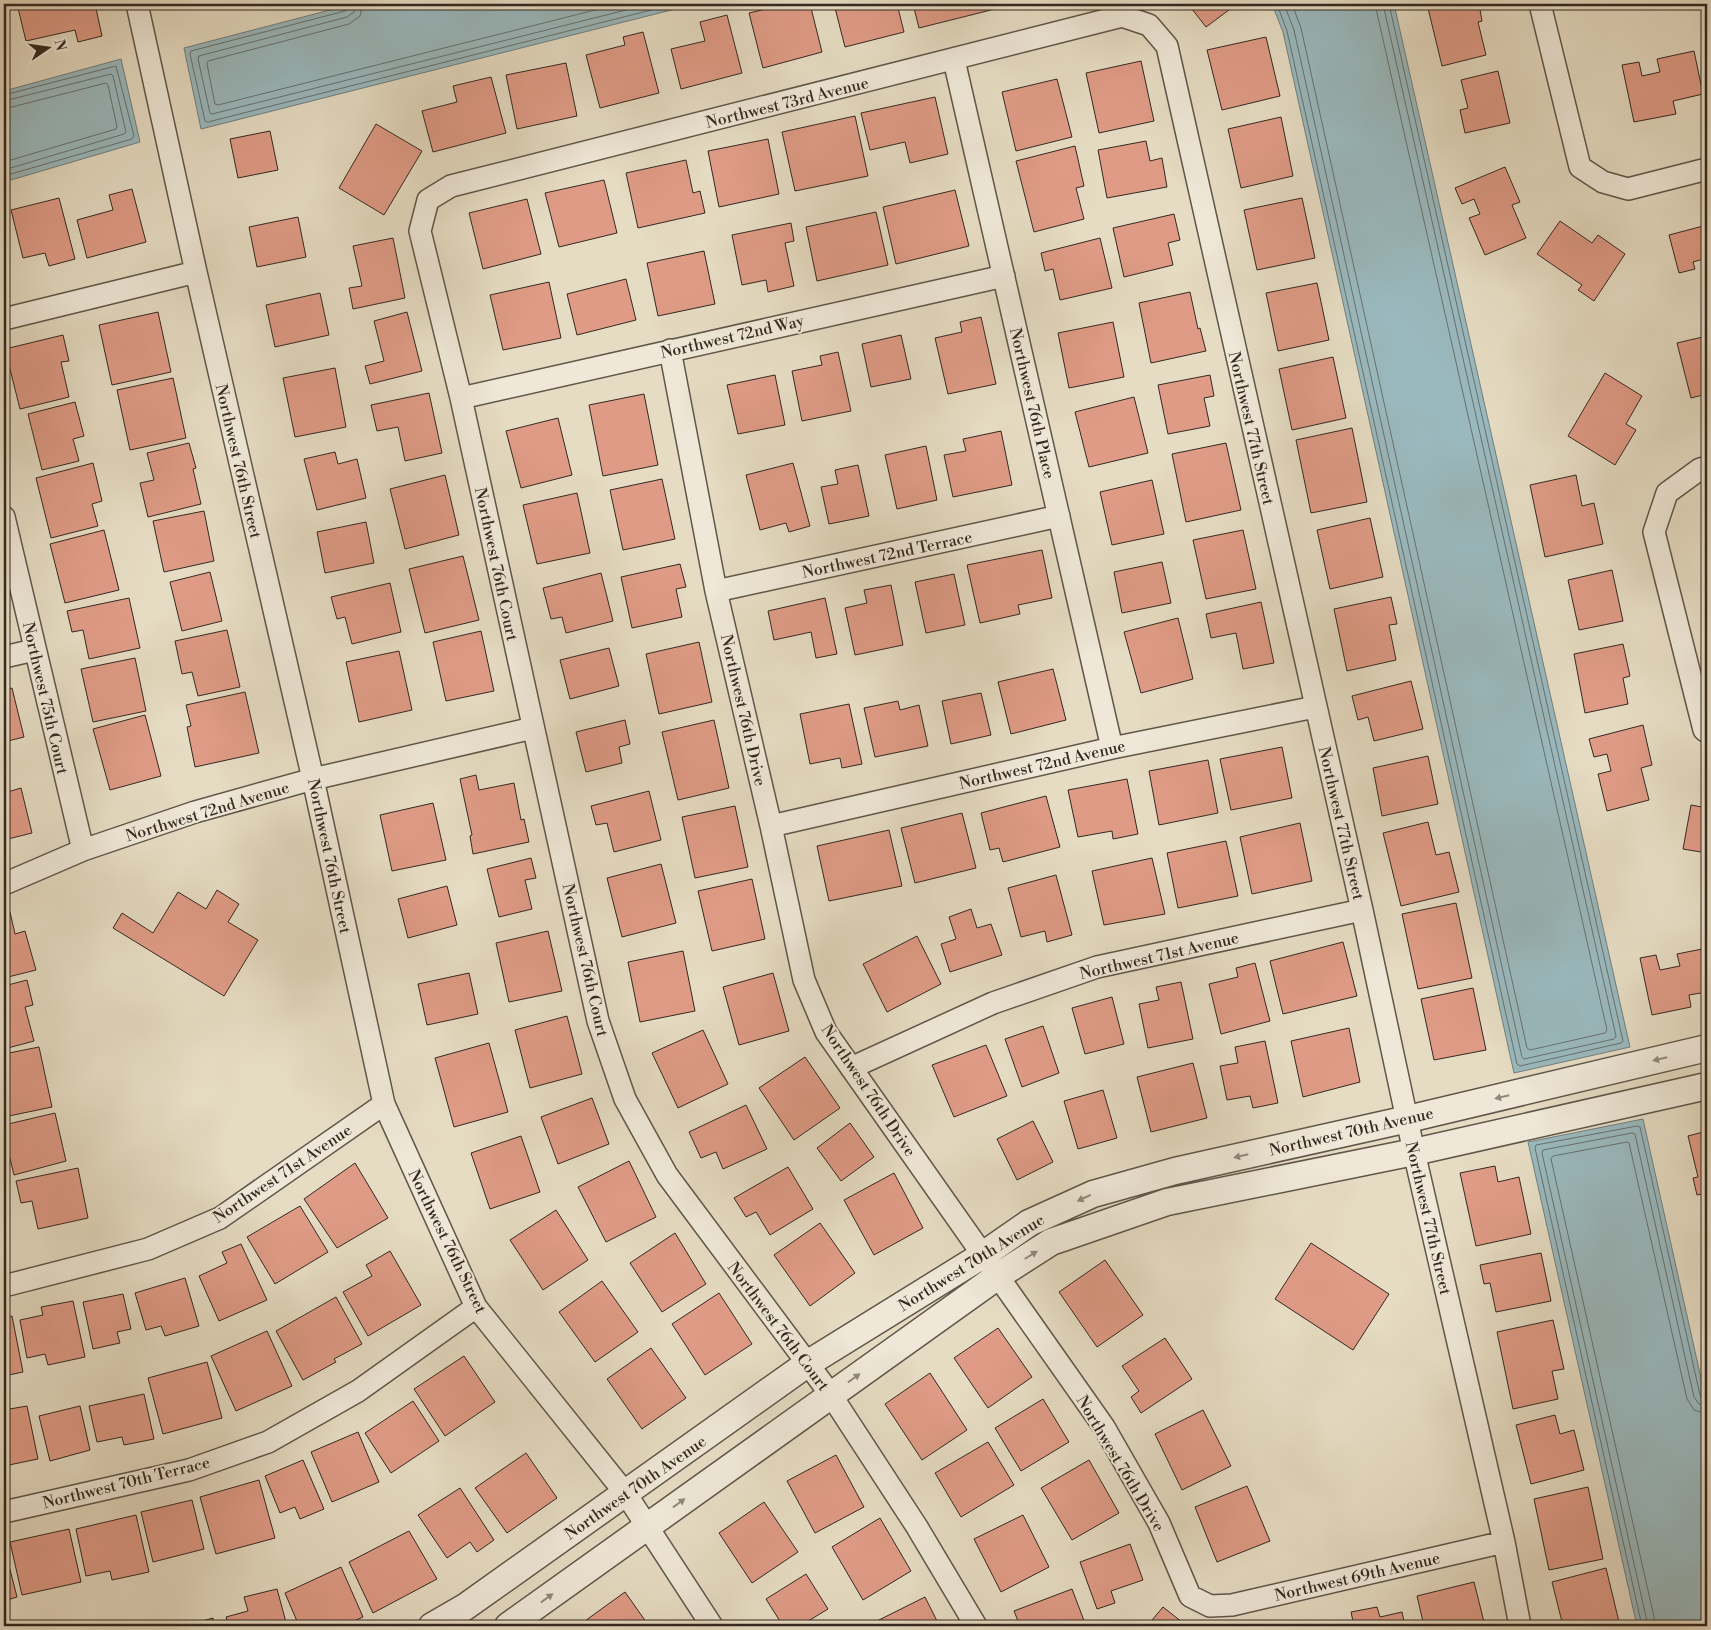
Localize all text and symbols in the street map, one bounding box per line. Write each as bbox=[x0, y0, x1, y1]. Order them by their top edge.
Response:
north arrow bbox=[22, 22, 72, 72]
text: N bbox=[50, 38, 70, 53]
street label: Northwest 73rd Avenue bbox=[704, 73, 871, 133]
street label: Northwest 72nd Way bbox=[659, 311, 806, 363]
street label: Northwest 76th Place bbox=[1005, 326, 1059, 481]
street label: Northwest 77th Street bbox=[1224, 350, 1278, 507]
street label: Northwest 76th Street bbox=[211, 382, 266, 541]
street label: Northwest 76th Court bbox=[470, 486, 522, 643]
street label: Northwest 72nd Terrace bbox=[800, 527, 974, 583]
street label: Northwest 75th Court bbox=[18, 620, 72, 777]
street label: Northwest 76th Drive bbox=[716, 632, 770, 788]
street label: Northwest 72nd Avenue bbox=[957, 736, 1127, 794]
street label: Northwest 77th Street bbox=[1314, 745, 1368, 902]
street label: Northwest 76th Street bbox=[303, 777, 355, 936]
street label: Northwest 72nd Avenue bbox=[123, 778, 292, 846]
street label: Northwest 76th Court bbox=[558, 882, 612, 1039]
street label: Northwest 71st Avenue bbox=[1078, 928, 1241, 984]
street label: Northwest 76th Drive bbox=[816, 1021, 920, 1160]
one-way arrow bbox=[1652, 1055, 1667, 1063]
one-way arrow bbox=[1494, 1093, 1509, 1101]
street label: Northwest 70th Avenue bbox=[1267, 1103, 1435, 1161]
street label: Northwest 71st Avenue bbox=[209, 1120, 356, 1228]
street label: Northwest 77th Street bbox=[1401, 1140, 1455, 1297]
one-way arrow bbox=[1233, 1152, 1248, 1160]
street label: Northwest 76th Street bbox=[404, 1166, 491, 1317]
one-way arrow bbox=[1077, 1194, 1091, 1202]
street label: Northwest 70th Avenue bbox=[895, 1210, 1048, 1316]
one-way arrow bbox=[1024, 1250, 1037, 1260]
street label: Northwest 76th Court bbox=[723, 1258, 833, 1395]
one-way arrow bbox=[848, 1373, 861, 1383]
street label: Northwest 76th Drive bbox=[1072, 1392, 1169, 1535]
street label: Northwest 70th Avenue bbox=[561, 1431, 710, 1544]
street label: Northwest 70th Terrace bbox=[41, 1452, 212, 1513]
one-way arrow bbox=[673, 1498, 686, 1508]
street label: Northwest 69th Avenue bbox=[1272, 1548, 1442, 1606]
one-way arrow bbox=[541, 1593, 554, 1603]

